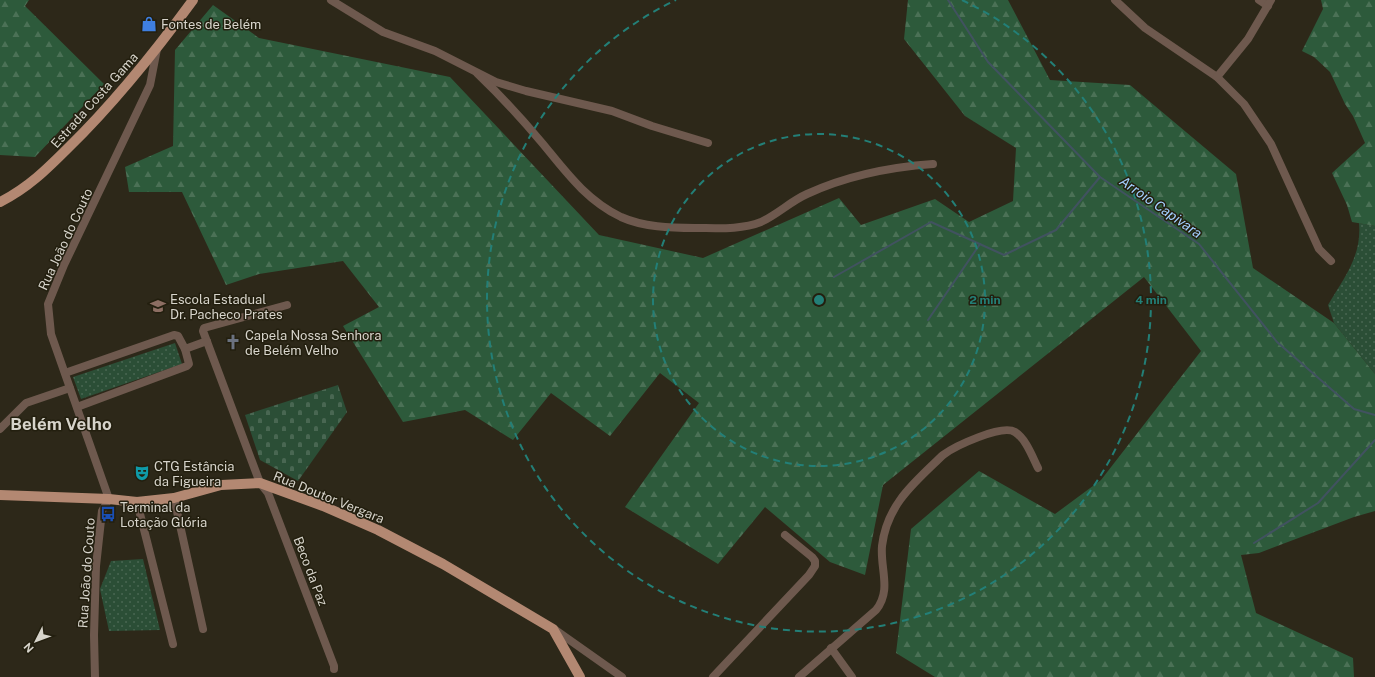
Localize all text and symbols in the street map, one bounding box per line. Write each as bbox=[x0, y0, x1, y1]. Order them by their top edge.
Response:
shop icon: Fontes de Belém bbox=[140, 15, 158, 33]
place label: Fontes de Belém bbox=[161, 17, 261, 32]
street label: Estrada Costa Gama bbox=[48, 50, 141, 151]
water label: Arroio Capivara bbox=[1117, 173, 1205, 241]
street label: Rua João do Couto bbox=[35, 186, 96, 292]
place label: Escola Estadual Dr. Pacheco Prates bbox=[170, 292, 283, 322]
centre of rings bbox=[812, 293, 826, 307]
text: 2 min bbox=[969, 293, 1001, 307]
text: 4 min bbox=[1135, 293, 1167, 307]
school or university icon: Escola Estadual Dr. Pacheco Prates bbox=[149, 297, 167, 315]
place label: Capela Nossa Senhora de Belém Velho bbox=[245, 328, 381, 358]
church icon: Capela Nossa Senhora de Belém Velho bbox=[224, 333, 242, 351]
district label: Belém Velho bbox=[10, 414, 112, 434]
place label: CTG Estância da Figueira bbox=[154, 459, 235, 489]
theatre icon: CTG Estância da Figueira bbox=[133, 464, 151, 482]
street label: Rua Doutor Vergara bbox=[271, 468, 386, 527]
place label: Terminal da Lotação Glória bbox=[120, 500, 207, 530]
bus stop icon: Terminal da Lotação Glória bbox=[99, 505, 117, 523]
street label: Rua João do Couto bbox=[75, 517, 98, 629]
street label: Beco da Paz bbox=[290, 534, 331, 608]
north arrow bbox=[16, 621, 56, 661]
text: N bbox=[21, 640, 36, 655]

